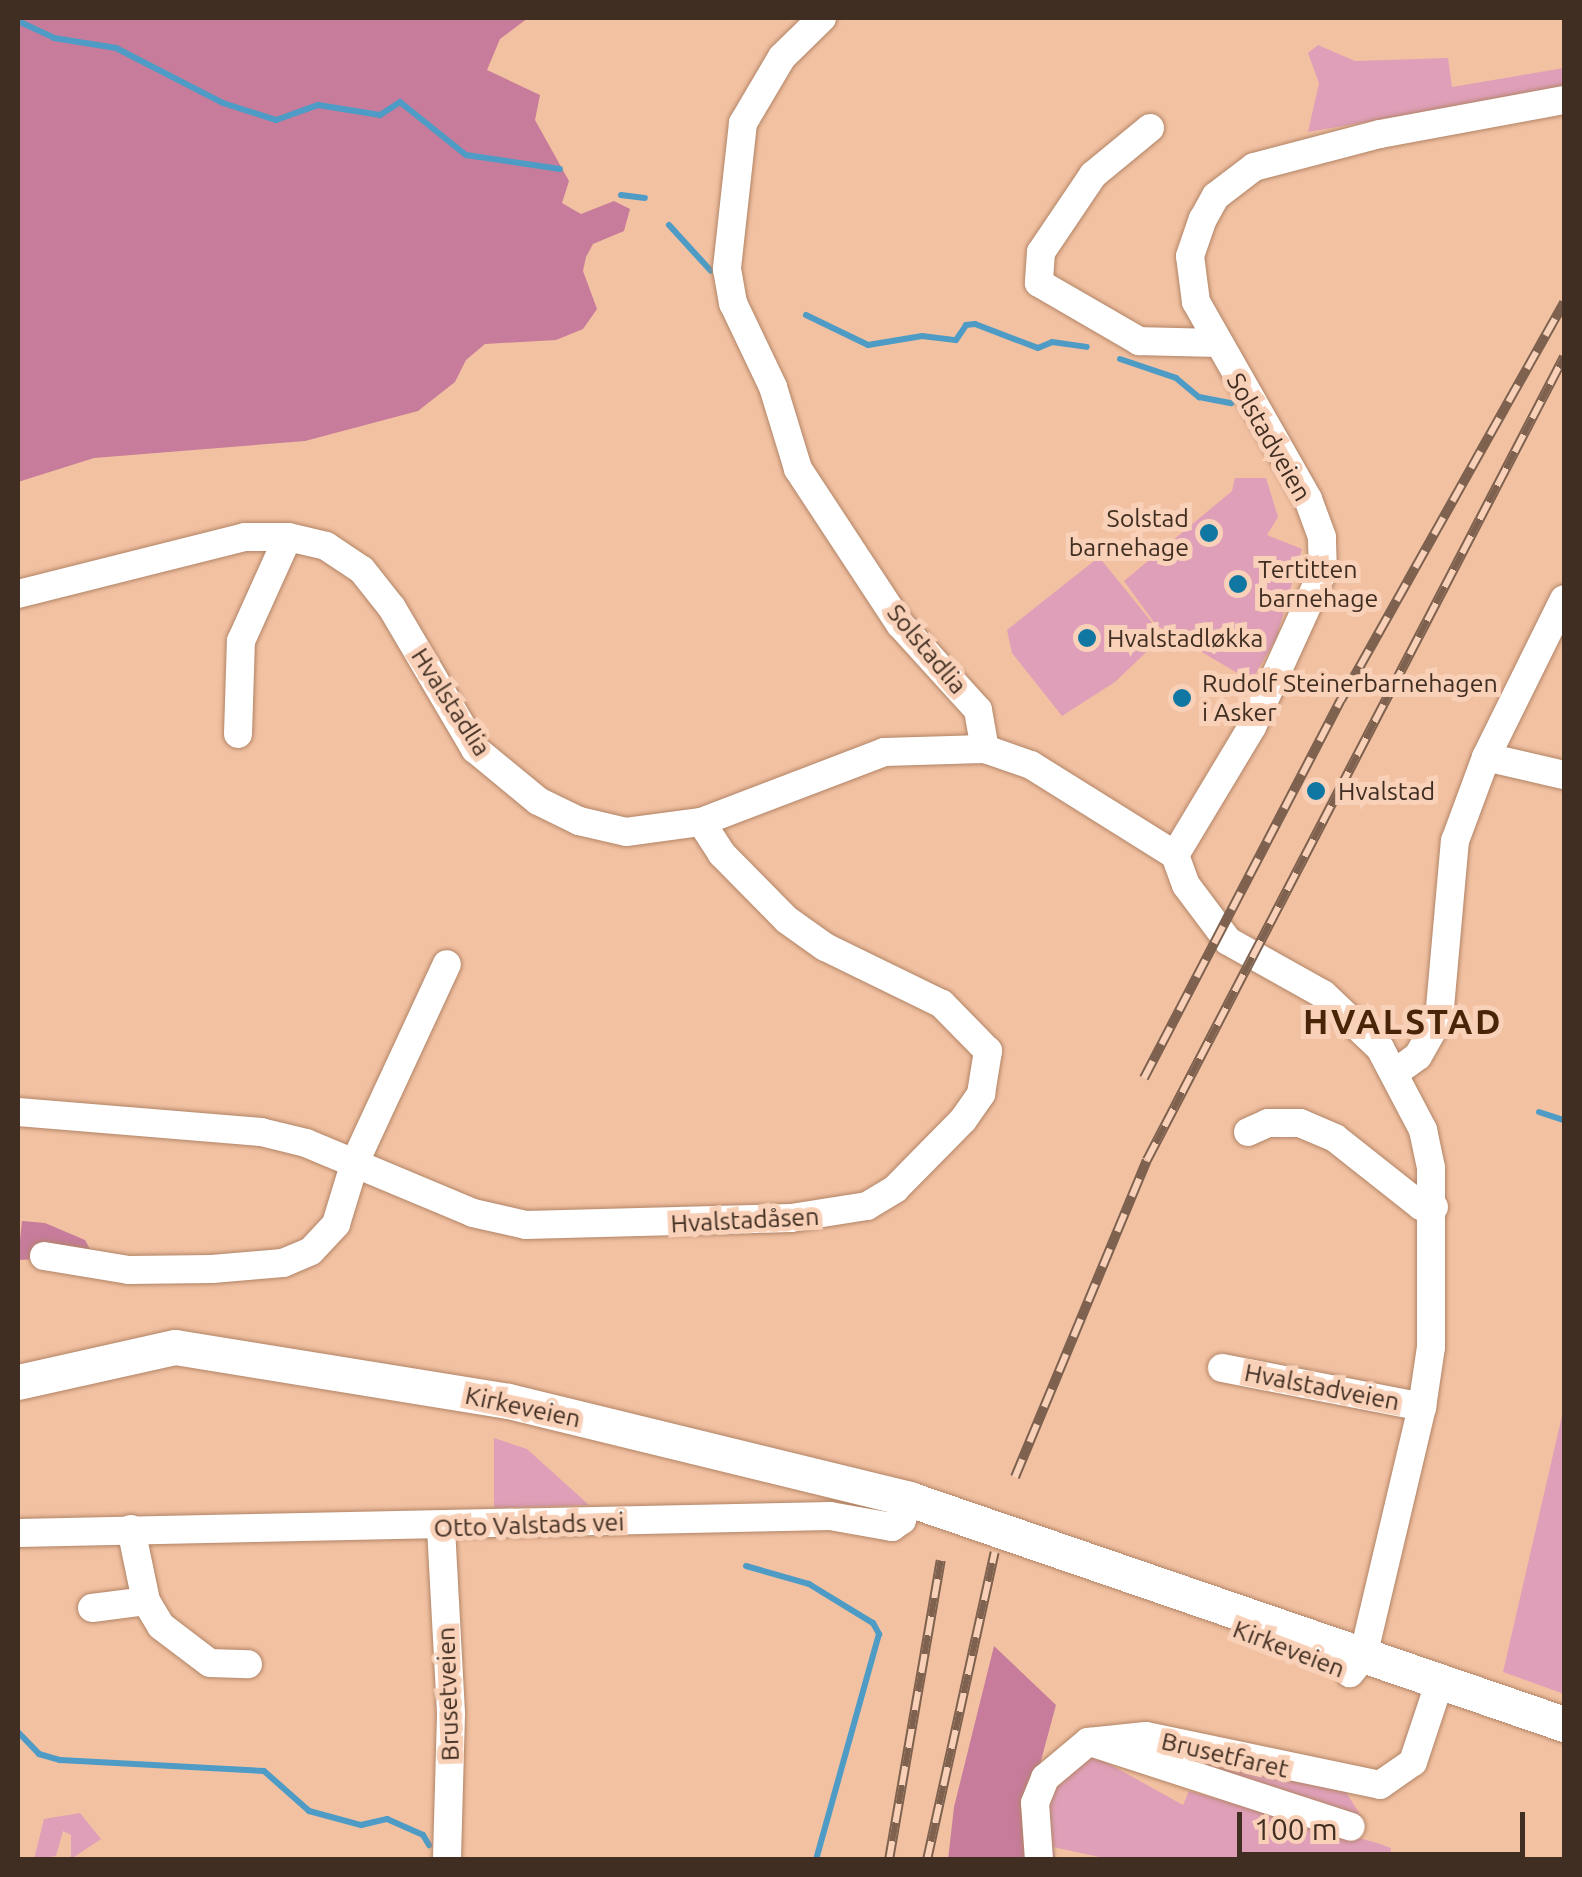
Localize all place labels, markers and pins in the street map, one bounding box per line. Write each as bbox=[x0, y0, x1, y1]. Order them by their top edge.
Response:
place label: Solstad barnehage bbox=[1069, 504, 1189, 563]
marker: Solstad barnehage bbox=[1198, 522, 1220, 544]
place label: Tertitten barnehage bbox=[1258, 555, 1378, 614]
marker: Tertitten barnehage bbox=[1227, 573, 1249, 595]
place label: Hvalstadløkka bbox=[1107, 623, 1263, 653]
marker: Hvalstadløkka bbox=[1076, 627, 1098, 649]
place label: Rudolf Steinerbarnehagen i Asker bbox=[1202, 669, 1498, 728]
marker: Rudolf Steinerbarnehagen i Asker bbox=[1171, 687, 1193, 709]
place label: Hvalstad bbox=[1338, 776, 1435, 806]
marker: Hvalstad bbox=[1303, 778, 1329, 804]

